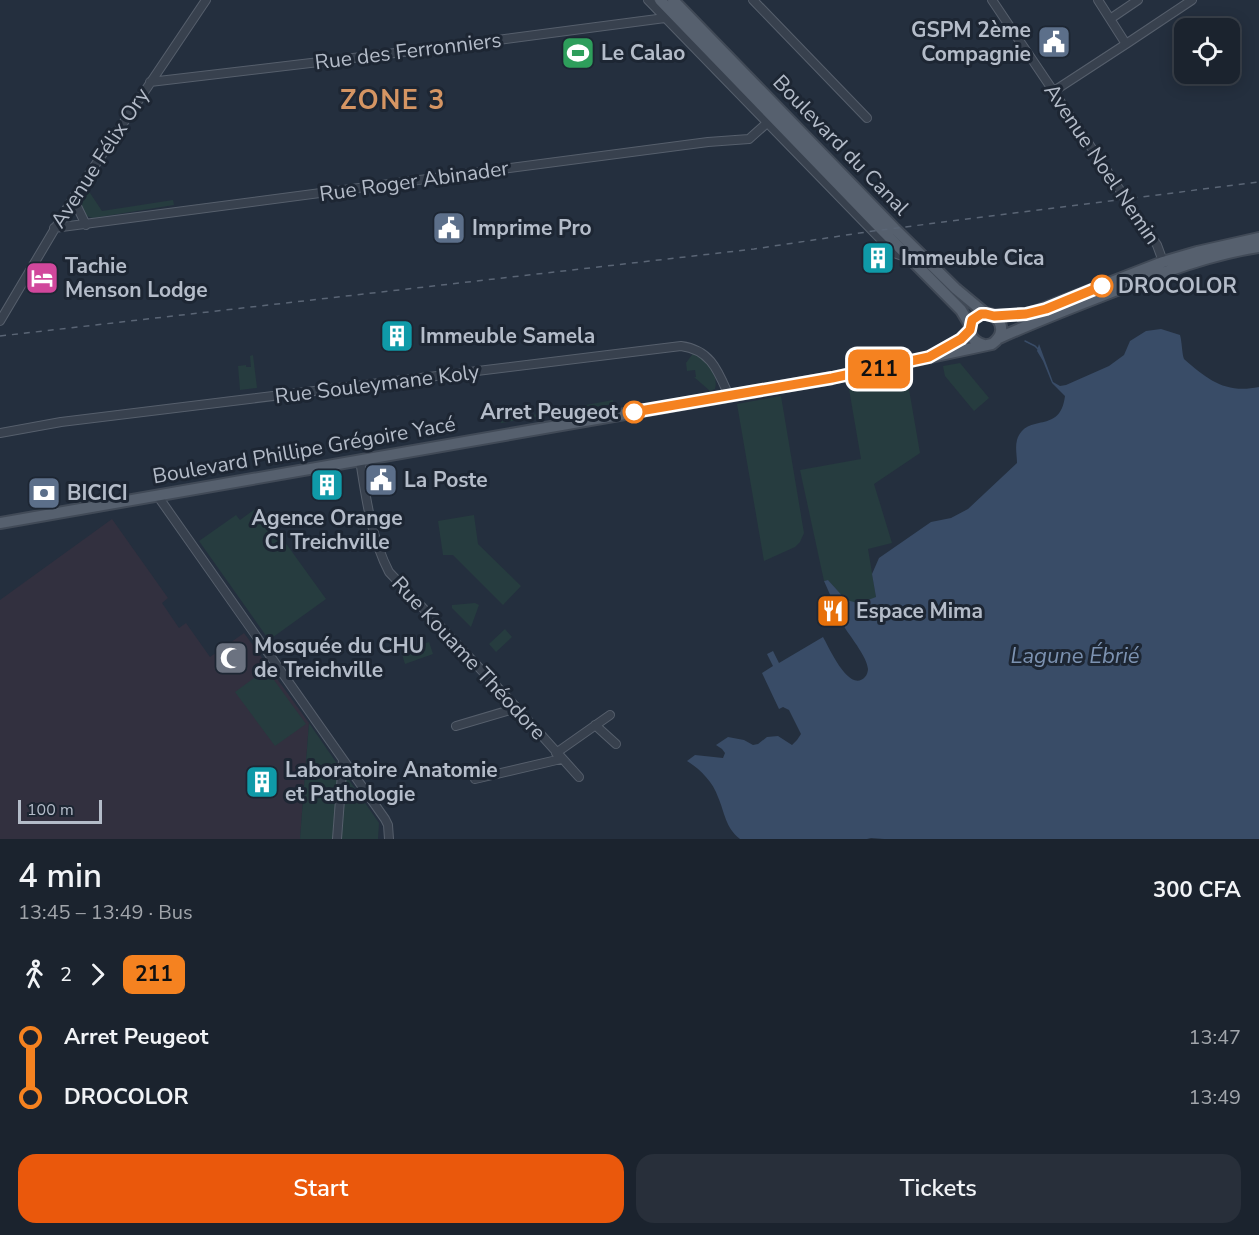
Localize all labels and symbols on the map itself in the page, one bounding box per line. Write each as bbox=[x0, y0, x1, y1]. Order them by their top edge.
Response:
place label: GSPM 2ème Compagnie bbox=[911, 16, 1031, 68]
public building icon: GSPM 2ème Compagnie bbox=[1036, 24, 1072, 60]
street label: Rue des Ferronniers bbox=[313, 26, 503, 76]
sports icon: Le Calao bbox=[560, 35, 596, 71]
place label: Le Calao bbox=[601, 39, 685, 67]
street label: Boulevard du Canal bbox=[767, 69, 916, 222]
street label: Avenue Noel Nemin bbox=[1038, 78, 1166, 250]
street label: Avenue Félix Ory bbox=[44, 82, 156, 233]
district label: ZONE 3 bbox=[340, 82, 446, 119]
street label: Rue Roger Abinader bbox=[318, 154, 511, 208]
public building icon: Imprime Pro bbox=[431, 210, 467, 246]
place label: Imprime Pro bbox=[472, 214, 592, 242]
building icon: Immeuble Cica bbox=[860, 240, 896, 276]
place label: Immeuble Cica bbox=[901, 244, 1044, 272]
place label: Tachie Menson Lodge bbox=[65, 252, 208, 304]
hotel icon: Tachie Menson Lodge bbox=[24, 260, 60, 296]
place label: DROCOLOR bbox=[1118, 272, 1238, 300]
marker: DROCOLOR bbox=[1091, 275, 1113, 297]
building icon: Immeuble Samela bbox=[379, 318, 415, 354]
place label: Immeuble Samela bbox=[420, 322, 595, 350]
line badge: 211 bbox=[844, 350, 914, 388]
street label: Rue Souleymane Koly bbox=[273, 358, 481, 410]
place label: Arret Peugeot bbox=[480, 398, 619, 426]
marker: Arret Peugeot bbox=[623, 401, 645, 423]
street label: Boulevard Phillipe Grégoire Yacé bbox=[150, 410, 458, 490]
public building icon: La Poste bbox=[363, 462, 399, 498]
place label: La Poste bbox=[404, 466, 488, 494]
building icon: Agence Orange CI Treichville bbox=[309, 467, 345, 503]
bank icon: BICICI bbox=[26, 475, 62, 511]
place label: BICICI bbox=[67, 479, 128, 507]
place label: Agence Orange CI Treichville bbox=[251, 504, 403, 556]
street label: Rue Kouame Théodore bbox=[386, 570, 552, 746]
restaurant icon: Espace Mima bbox=[815, 593, 851, 629]
place label: Espace Mima bbox=[856, 597, 983, 625]
place label: Mosquée du CHU de Treichville bbox=[254, 632, 424, 684]
mosque icon: Mosquée du CHU de Treichville bbox=[213, 640, 249, 676]
water label: Lagune Ébrié bbox=[1010, 641, 1140, 671]
place label: Laboratoire Anatomie et Pathologie bbox=[285, 756, 498, 808]
building icon: Laboratoire Anatomie et Pathologie bbox=[244, 764, 280, 800]
scale bar bbox=[18, 797, 102, 824]

